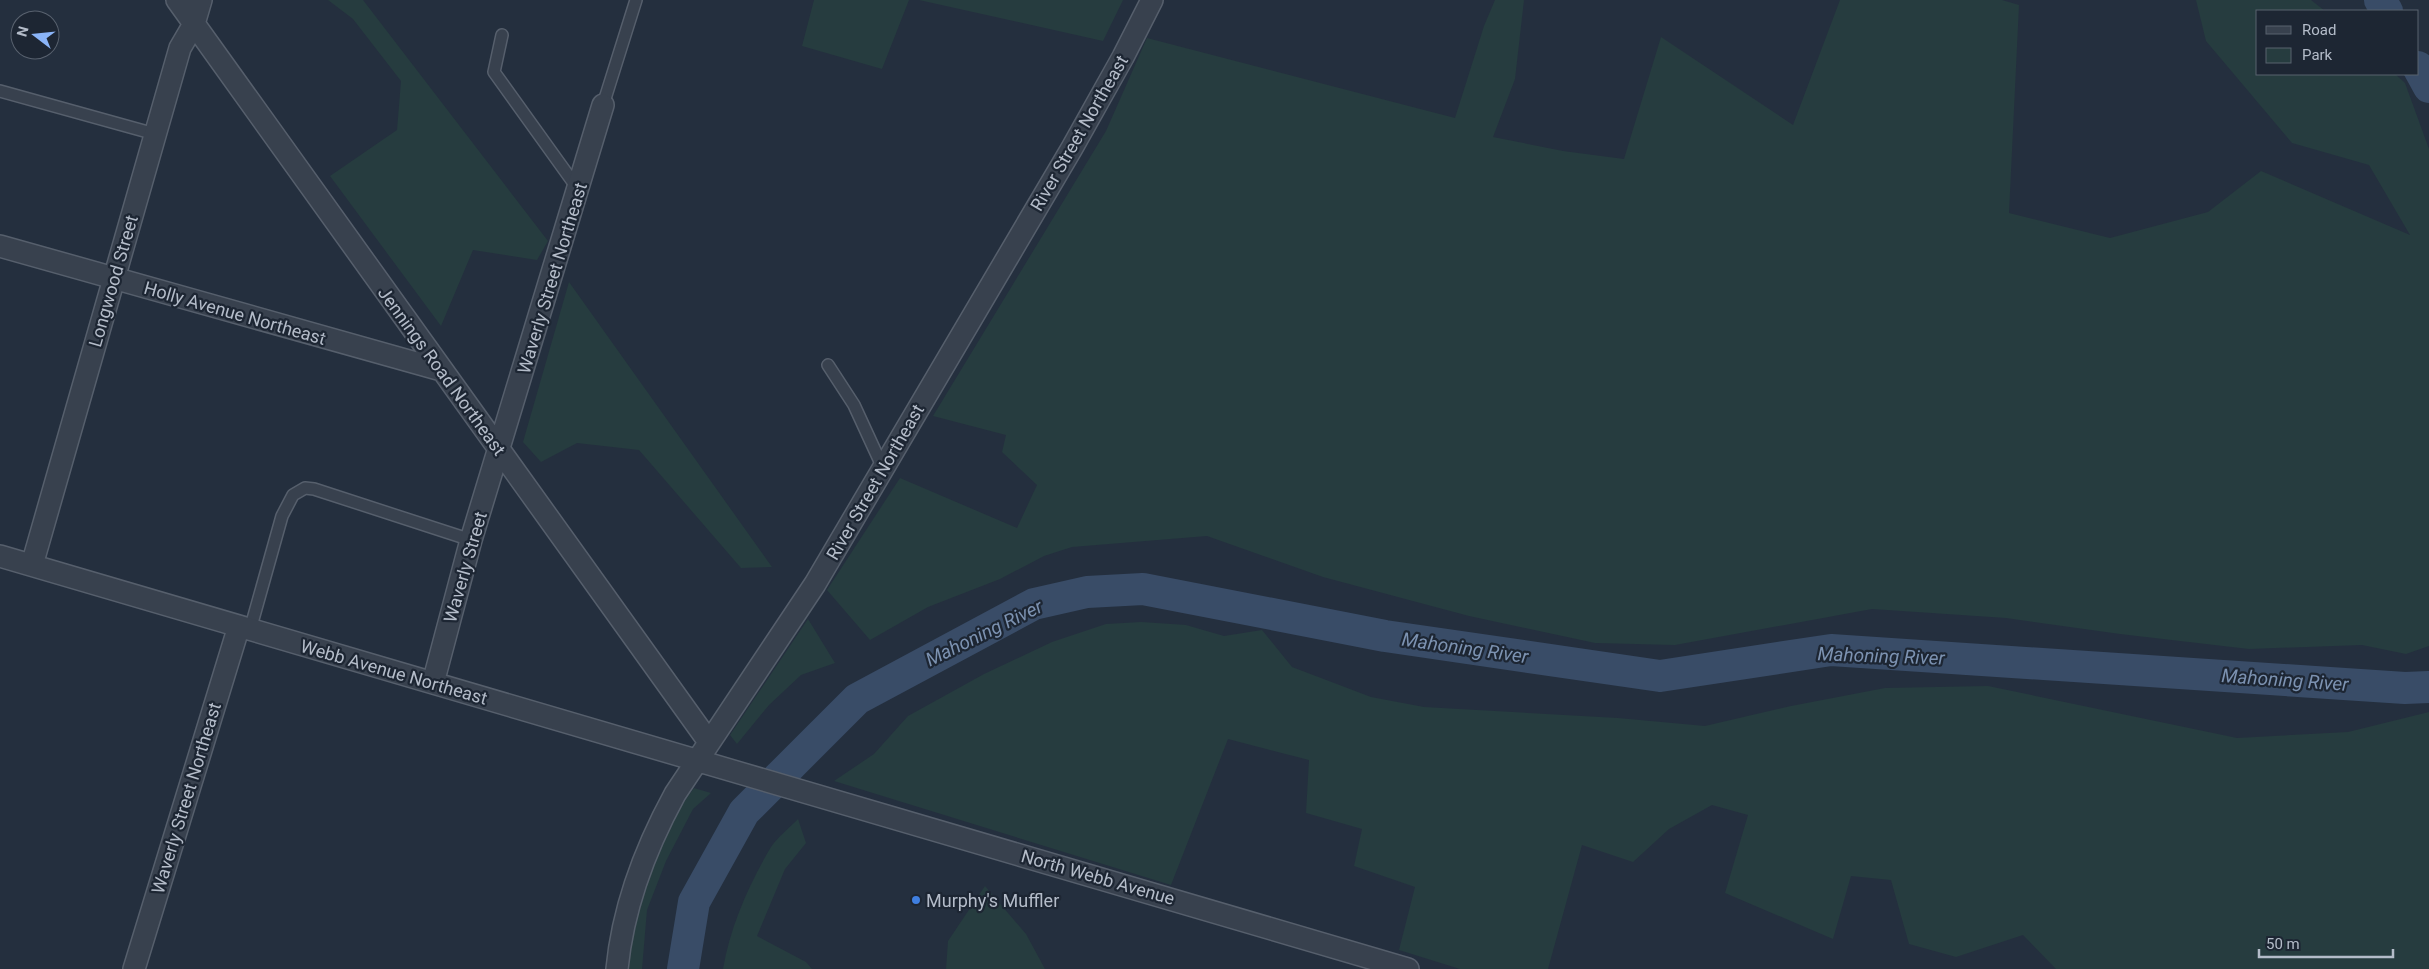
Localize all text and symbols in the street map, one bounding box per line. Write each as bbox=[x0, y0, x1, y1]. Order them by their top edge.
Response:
north arrow bbox=[10, 10, 60, 60]
legend bbox=[2256, 10, 2419, 75]
text: Road bbox=[2302, 21, 2336, 39]
text: N bbox=[13, 24, 32, 38]
text: Park bbox=[2302, 46, 2333, 64]
street label: River Street Northeast bbox=[1026, 51, 1132, 215]
street label: Waverly Street Northeast bbox=[513, 180, 591, 376]
street label: Longwood Street bbox=[84, 213, 142, 349]
street label: Holly Avenue Northeast bbox=[142, 277, 328, 349]
street label: Jennings Road Northeast bbox=[374, 283, 510, 459]
street label: River Street Northeast bbox=[822, 400, 928, 564]
street label: Waverly Street bbox=[439, 509, 491, 625]
water label: Mahoning River bbox=[922, 594, 1047, 671]
water label: Mahoning River bbox=[1400, 628, 1530, 668]
street label: Webb Avenue Northeast bbox=[298, 635, 490, 709]
water label: Mahoning River bbox=[1817, 642, 1946, 670]
water label: Mahoning River bbox=[2221, 664, 2350, 696]
street label: Waverly Street Northeast bbox=[147, 700, 225, 896]
street label: North Webb Avenue bbox=[1019, 845, 1177, 909]
place label: Murphy's Muffler bbox=[926, 890, 1059, 911]
marker: Murphy's Muffler bbox=[910, 894, 922, 906]
scale bar bbox=[2259, 926, 2393, 958]
text: 50 m bbox=[2266, 935, 2300, 953]

